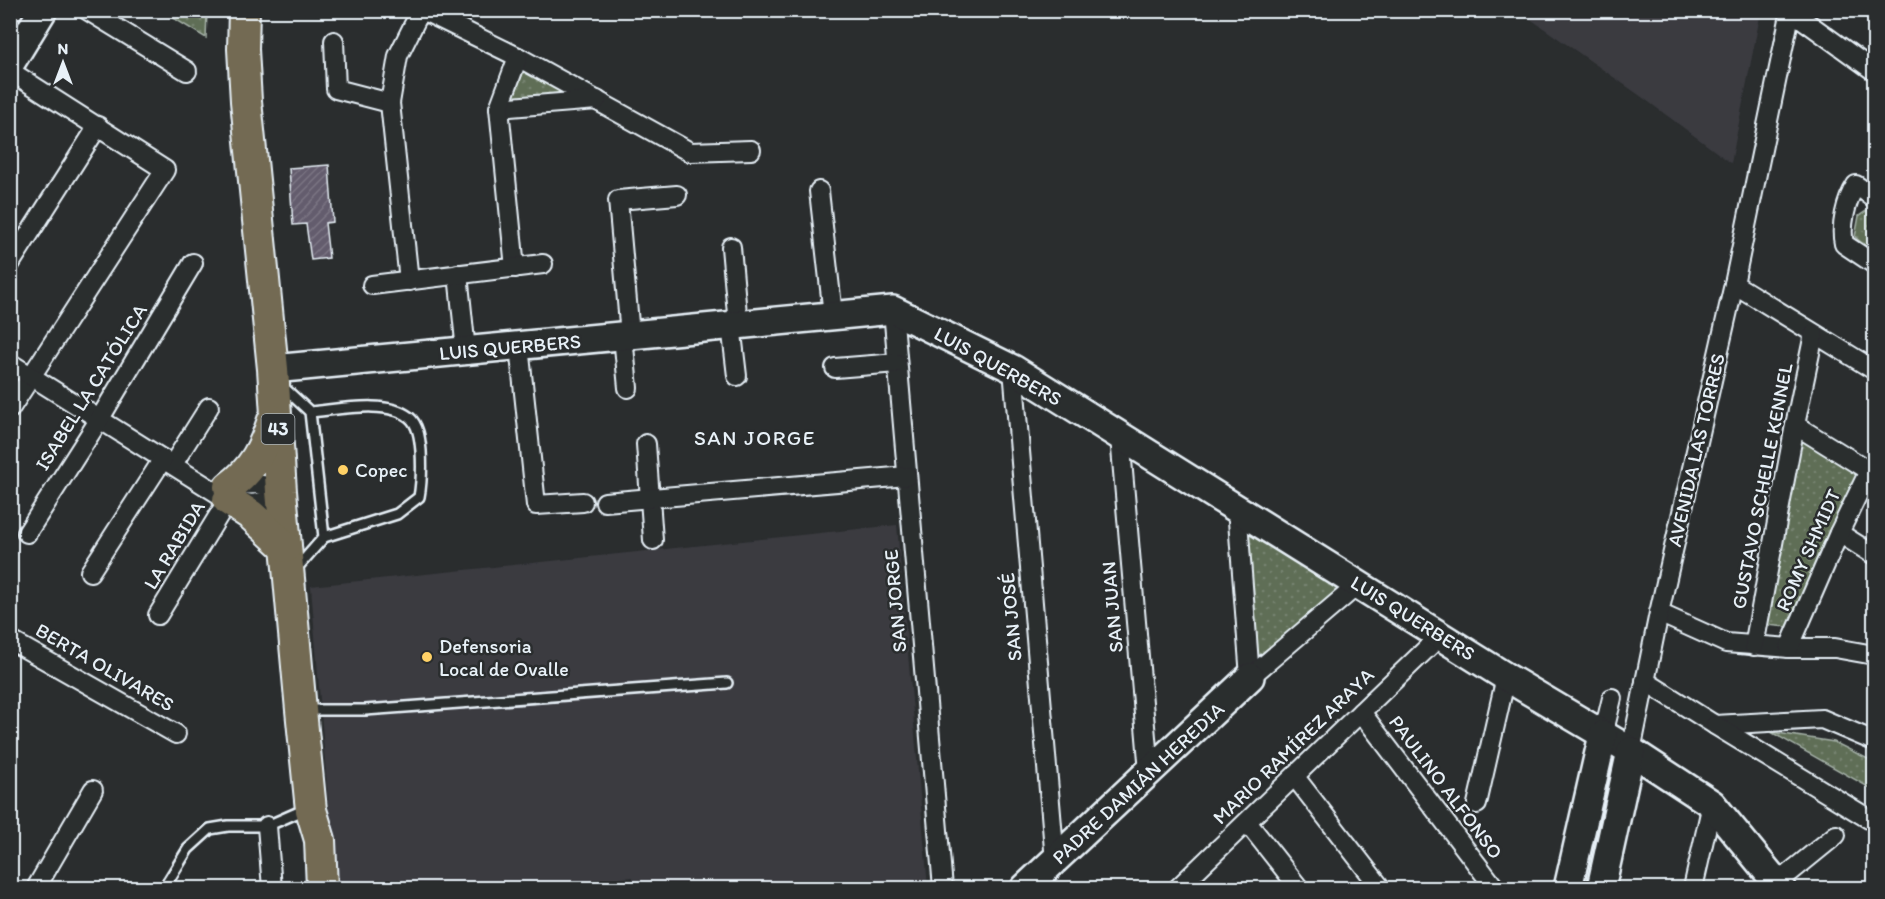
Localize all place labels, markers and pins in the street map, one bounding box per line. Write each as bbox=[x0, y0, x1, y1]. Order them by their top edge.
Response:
place label: Copec bbox=[355, 458, 407, 482]
marker: Copec bbox=[336, 463, 350, 477]
place label: Defensoria Local de Ovalle bbox=[439, 634, 569, 681]
marker: Defensoria Local de Ovalle bbox=[420, 650, 434, 664]

